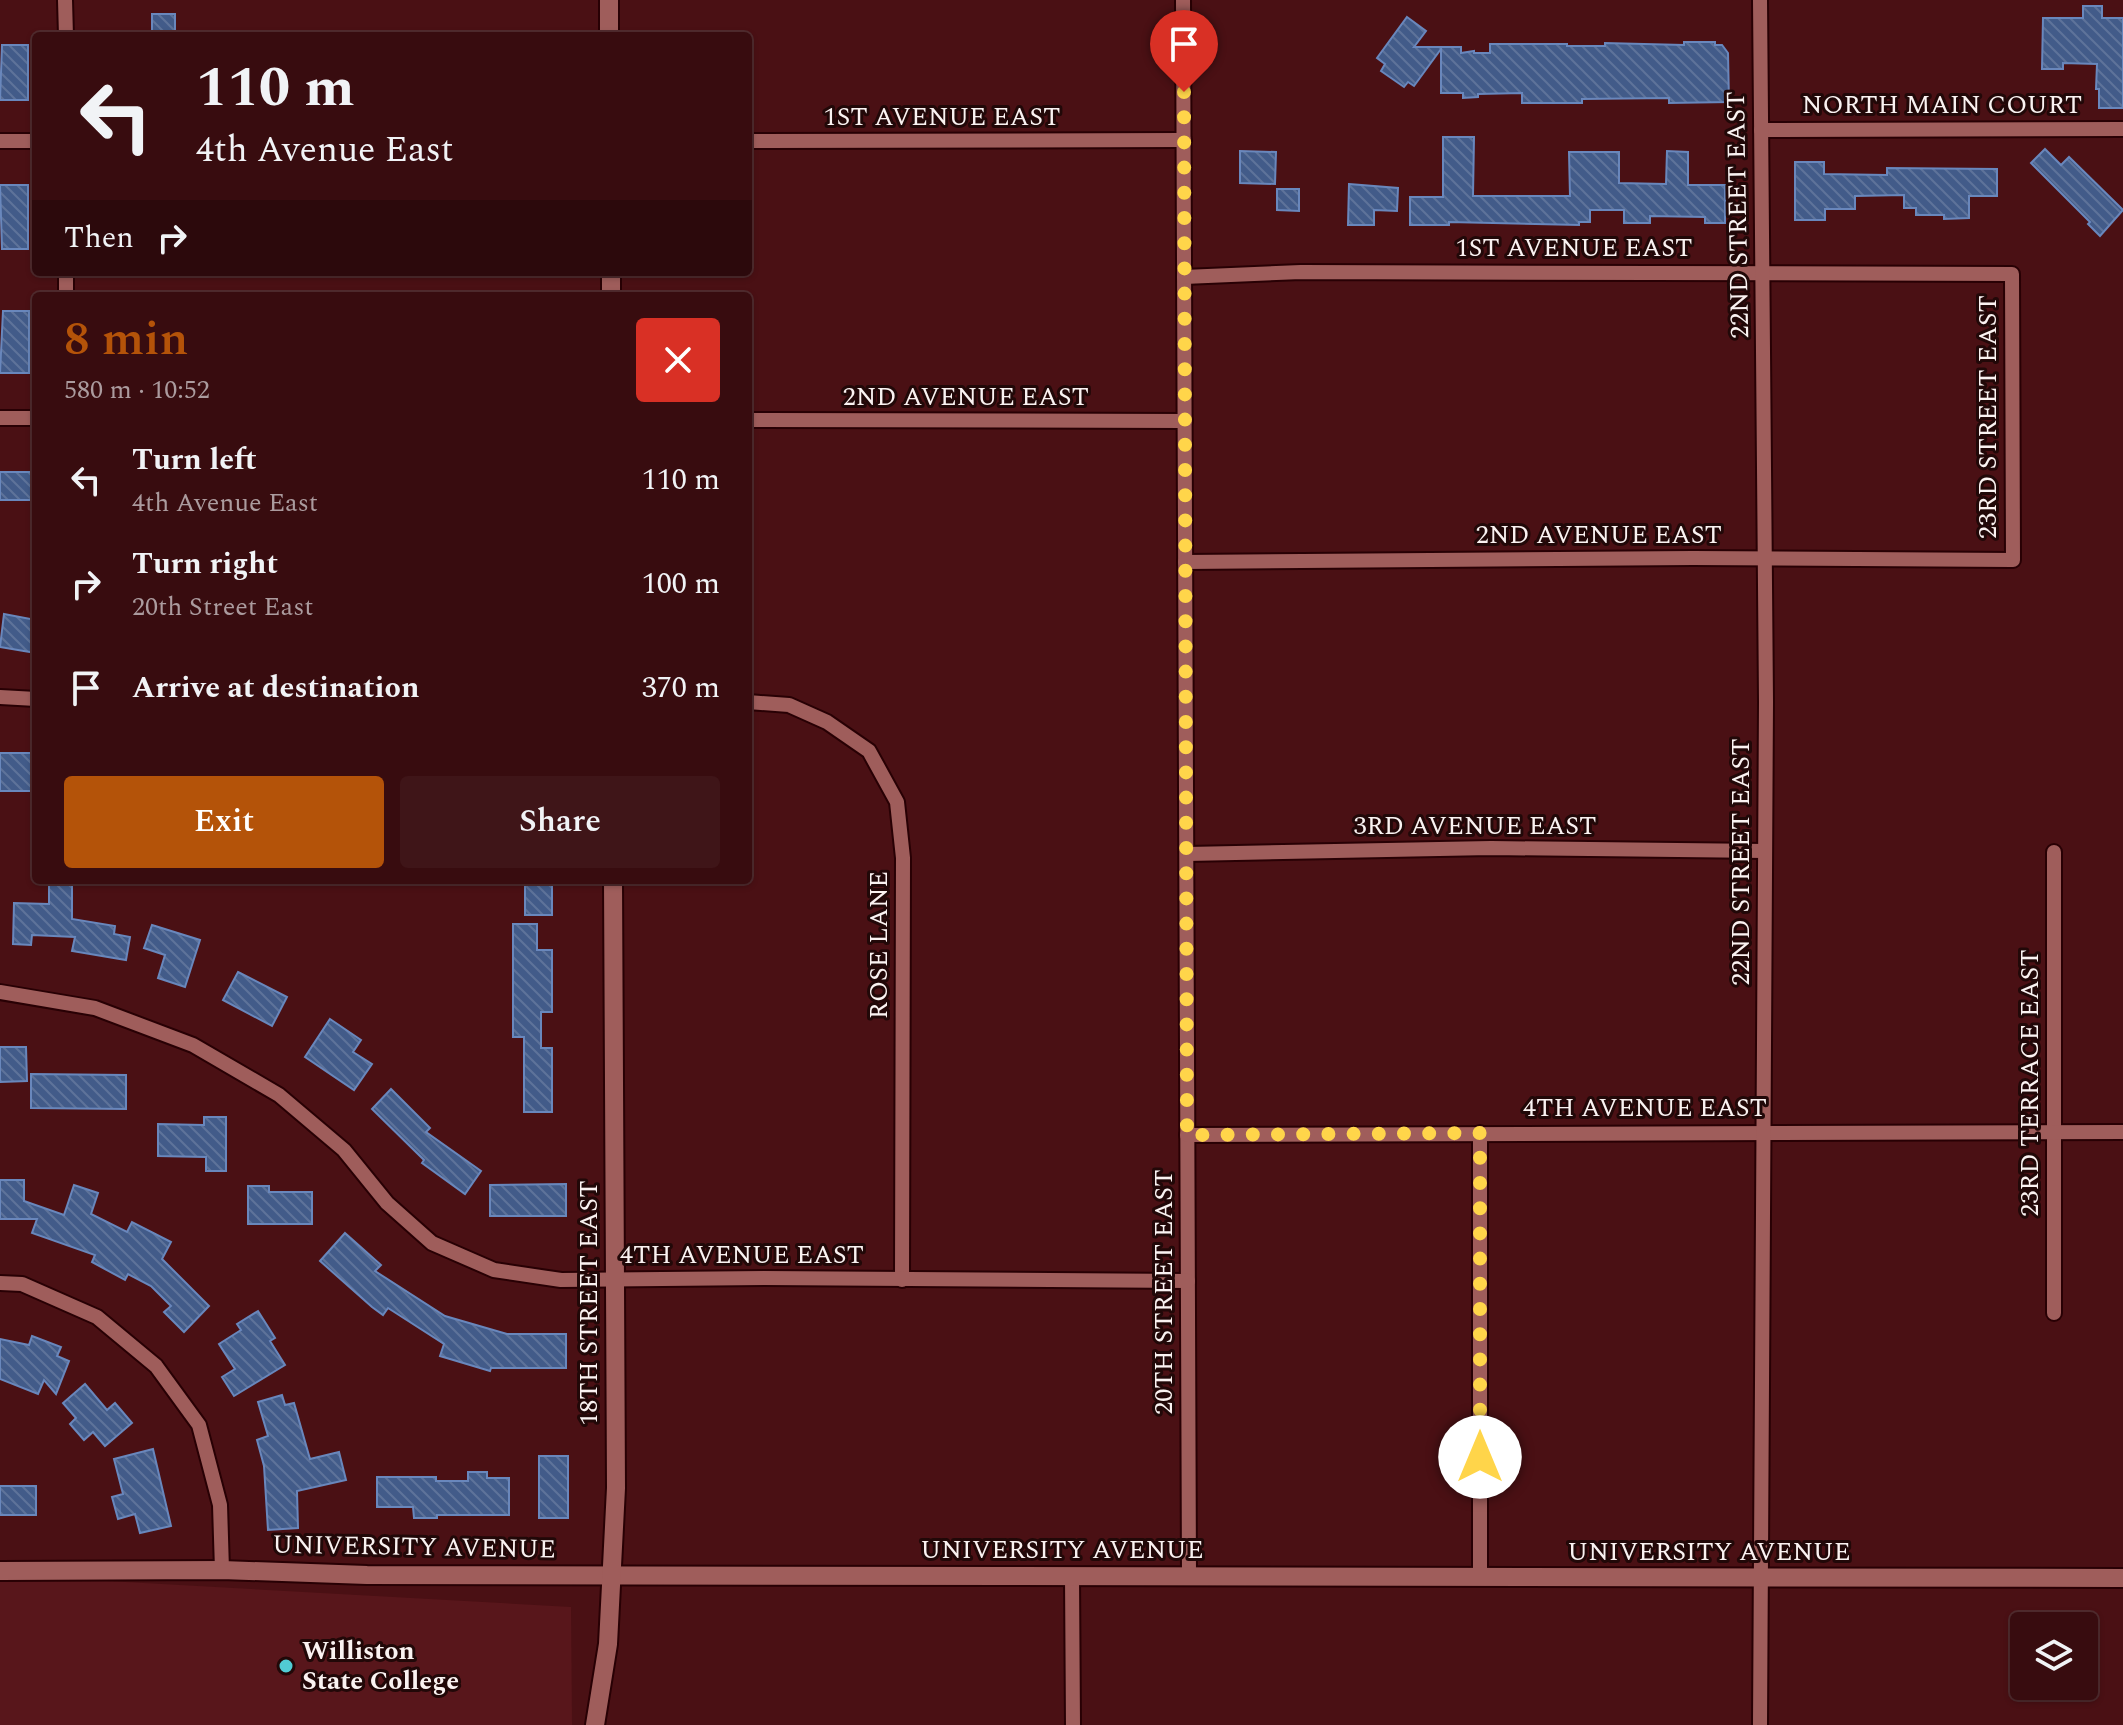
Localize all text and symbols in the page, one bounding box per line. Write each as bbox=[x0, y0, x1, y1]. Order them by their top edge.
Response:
pin bbox=[1150, 10, 1218, 92]
icon: arrive bbox=[1162, 22, 1206, 66]
text: 110 m bbox=[196, 46, 355, 131]
icon: left bbox=[64, 64, 168, 168]
street label: NORTH MAIN COURT bbox=[1802, 85, 2082, 125]
street label: 22ND STREET EAST bbox=[1716, 91, 1760, 339]
street label: 1ST AVENUE EAST bbox=[824, 97, 1060, 137]
text: 4th Avenue East bbox=[196, 123, 454, 178]
text: Then bbox=[64, 215, 134, 261]
icon: right bbox=[150, 216, 194, 260]
street label: 1ST AVENUE EAST bbox=[1456, 228, 1692, 268]
street label: 23RD STREET EAST bbox=[1968, 295, 2008, 539]
text: 8 min bbox=[64, 303, 189, 376]
button: close bbox=[636, 318, 720, 402]
text: 580 m · 10:52 bbox=[64, 370, 210, 410]
street label: 2ND AVENUE EAST bbox=[843, 377, 1089, 417]
text: Turn left bbox=[132, 437, 257, 483]
text: 110 m bbox=[642, 457, 720, 503]
icon: left bbox=[64, 458, 108, 502]
text: 4th Avenue East bbox=[132, 483, 318, 523]
street label: 2ND AVENUE EAST bbox=[1476, 515, 1722, 555]
text: Turn right bbox=[132, 541, 278, 587]
text: 100 m bbox=[642, 561, 720, 607]
icon: right bbox=[64, 562, 108, 606]
text: 20th Street East bbox=[132, 587, 313, 627]
text: Arrive at destination bbox=[132, 665, 419, 711]
text: 370 m bbox=[642, 665, 720, 711]
icon: arrive bbox=[64, 666, 108, 710]
street label: 22ND STREET EAST bbox=[1721, 738, 1761, 986]
button: Exit bbox=[64, 776, 384, 868]
button: Share bbox=[400, 776, 720, 868]
street label: 3RD AVENUE EAST bbox=[1354, 806, 1596, 846]
street label: ROSE LANE bbox=[859, 871, 899, 1019]
street label: 23RD TERRACE EAST bbox=[2010, 949, 2050, 1217]
street label: 4TH AVENUE EAST bbox=[1523, 1088, 1767, 1128]
street label: 20TH STREET EAST bbox=[1144, 1169, 1184, 1415]
street label: 18TH STREET EAST bbox=[569, 1180, 609, 1426]
street label: 4TH AVENUE EAST bbox=[620, 1235, 864, 1275]
position arrow bbox=[1438, 1415, 1522, 1499]
street label: UNIVERSITY AVENUE bbox=[272, 1525, 556, 1569]
street label: UNIVERSITY AVENUE bbox=[920, 1530, 1204, 1570]
street label: UNIVERSITY AVENUE bbox=[1567, 1532, 1851, 1572]
map controls bbox=[2010, 1612, 2098, 1700]
button: layers bbox=[2010, 1612, 2098, 1700]
place label: Williston State College bbox=[302, 1631, 459, 1701]
marker: Williston State College bbox=[277, 1657, 295, 1675]

